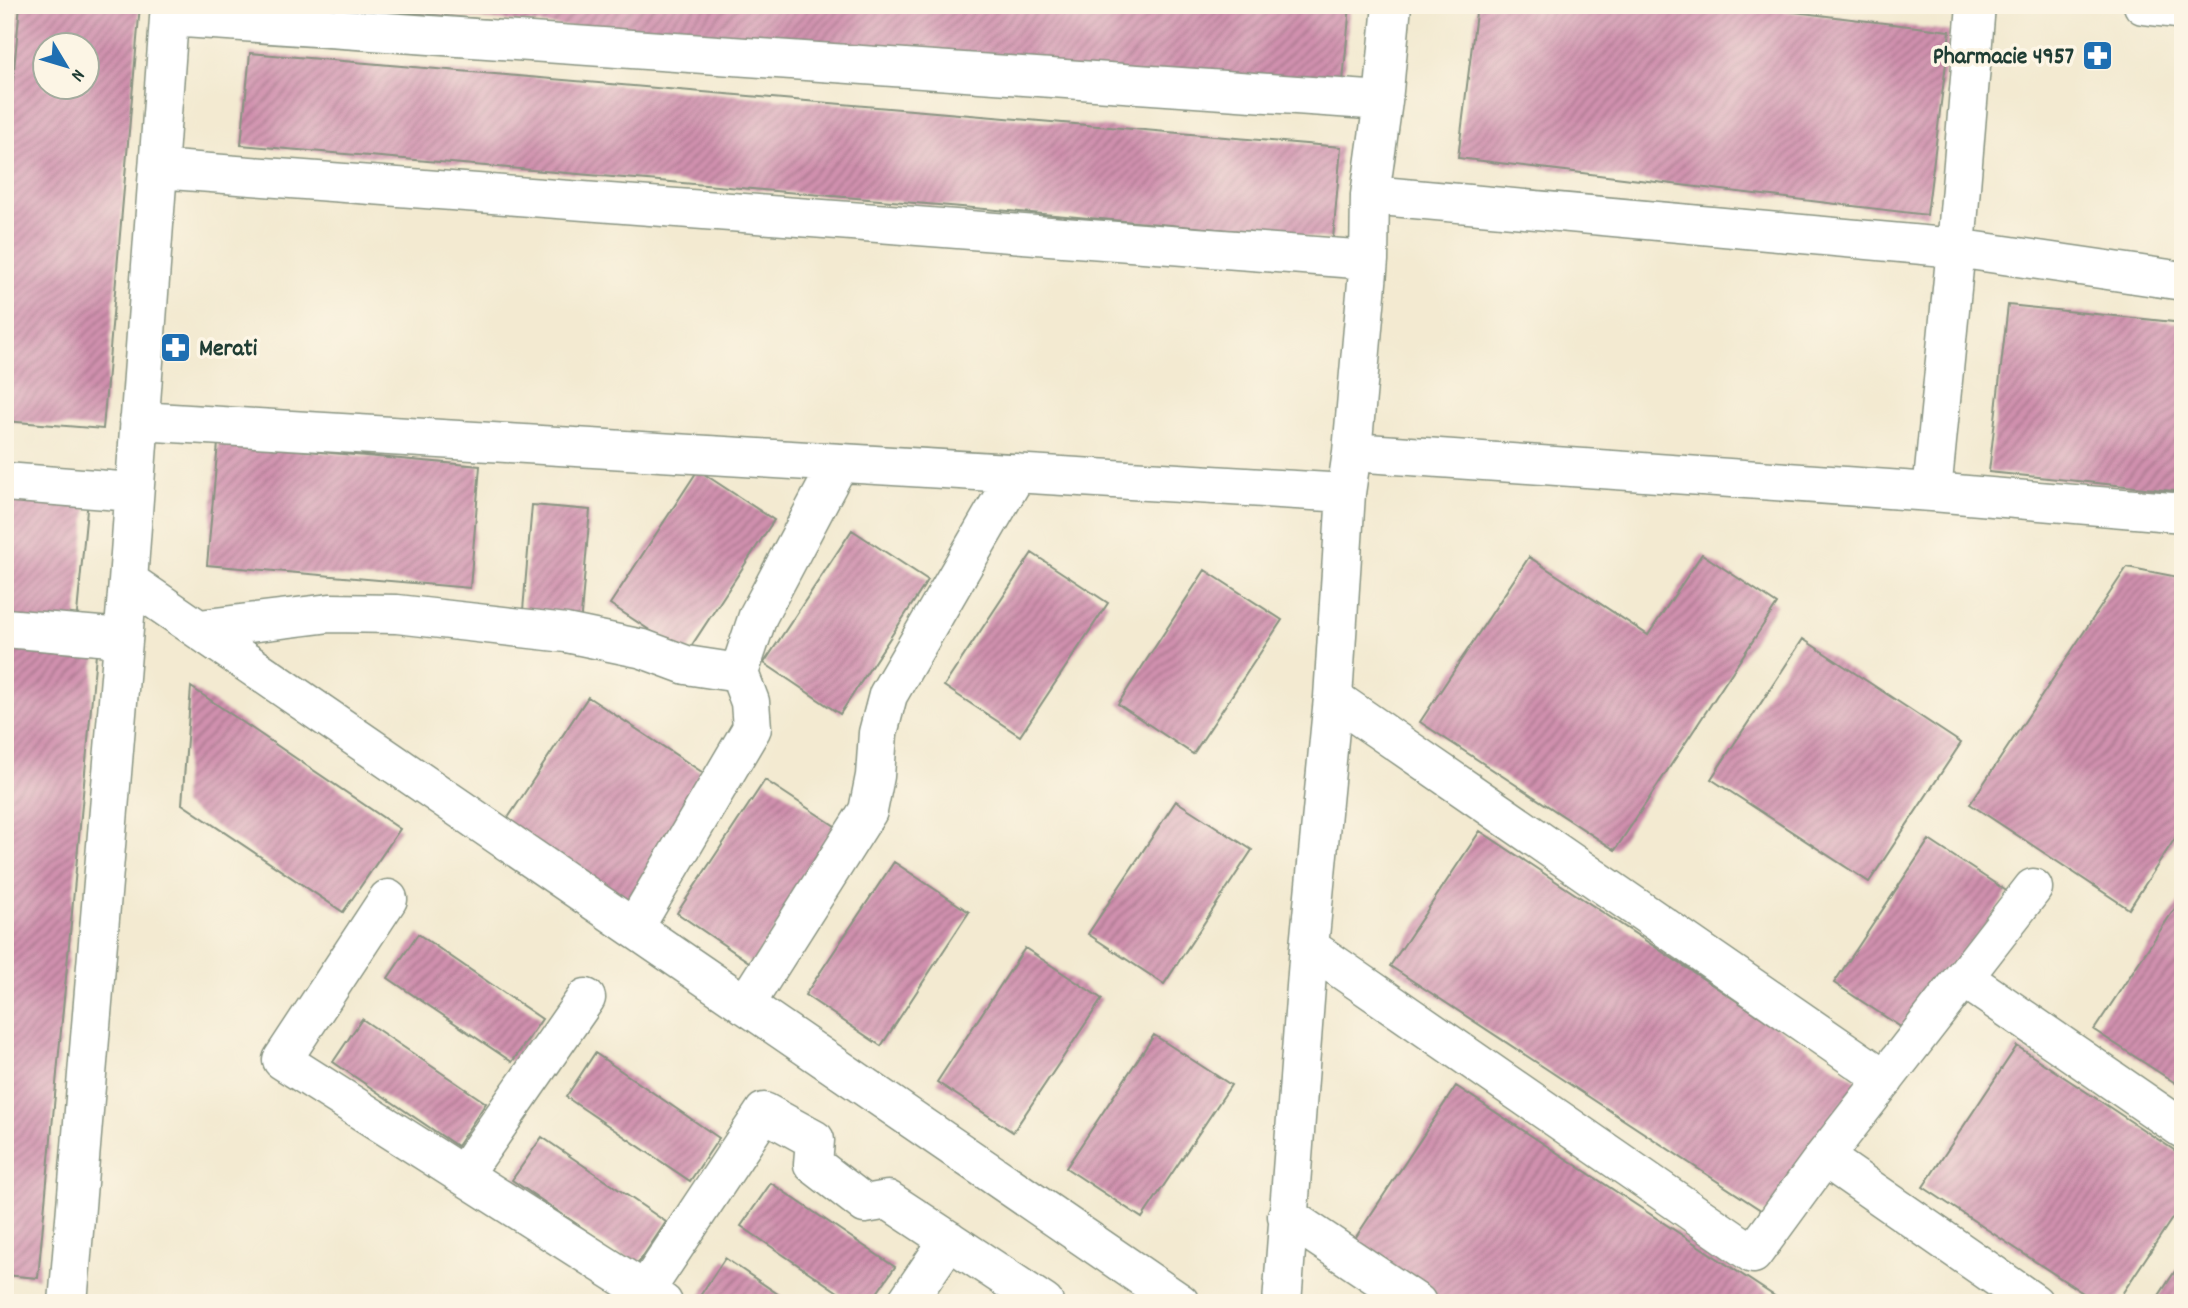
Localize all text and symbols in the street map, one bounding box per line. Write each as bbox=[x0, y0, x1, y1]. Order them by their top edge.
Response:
north arrow bbox=[32, 32, 102, 102]
pharmacy icon: Pharmacie 4957 bbox=[2080, 38, 2114, 72]
place label: Pharmacie 4957 bbox=[1933, 41, 2074, 75]
text: N bbox=[63, 62, 90, 86]
pharmacy icon: Merati bbox=[159, 330, 193, 364]
place label: Merati bbox=[199, 333, 258, 367]

